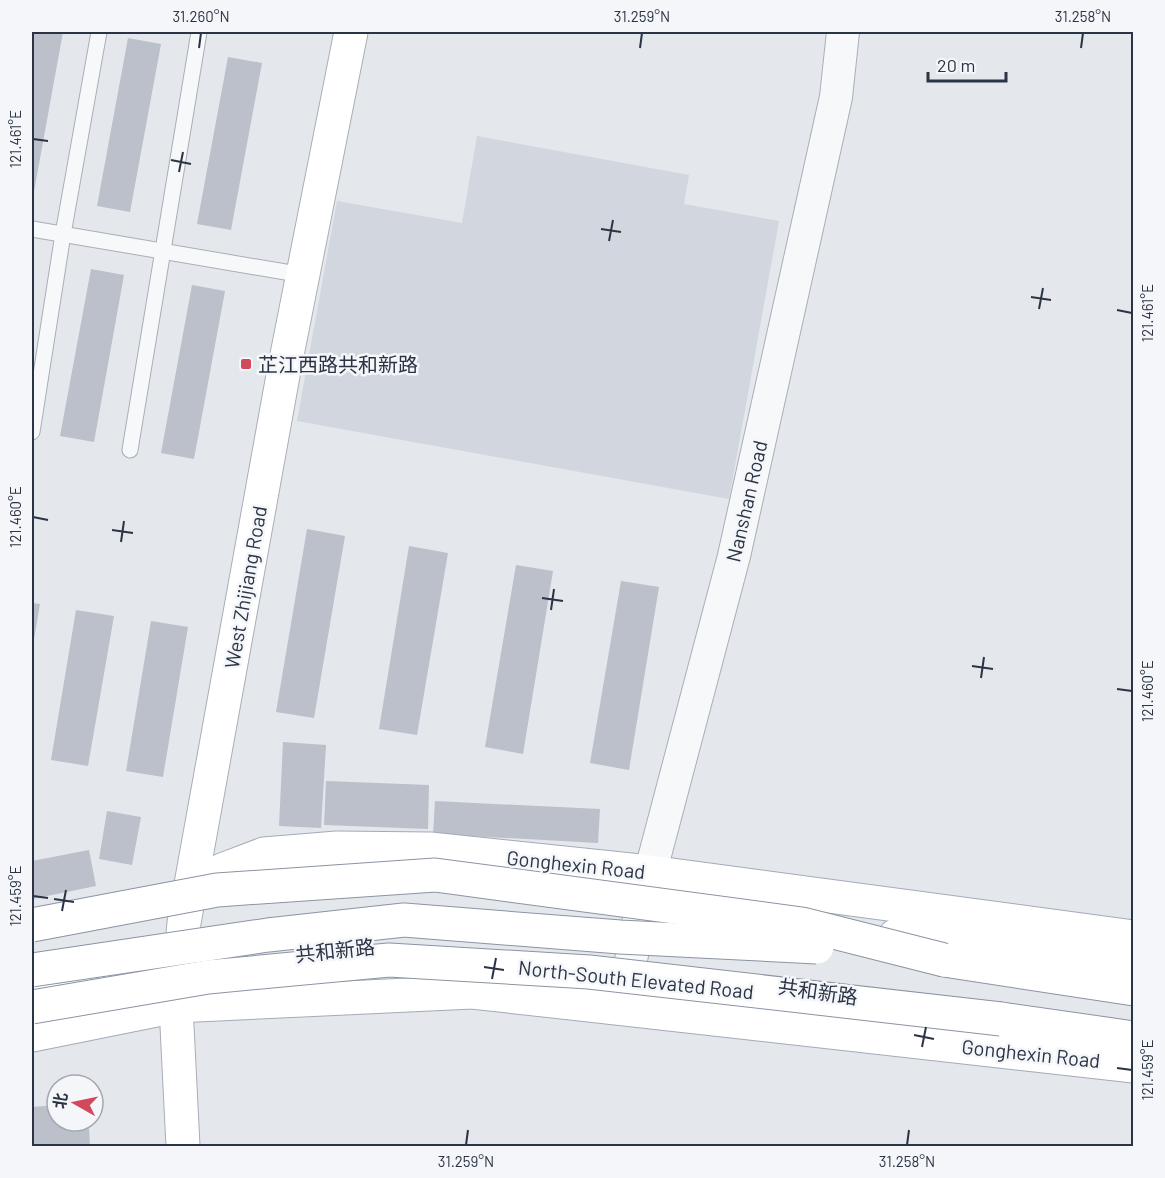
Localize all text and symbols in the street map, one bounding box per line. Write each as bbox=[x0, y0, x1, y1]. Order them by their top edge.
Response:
text: 31.260°N bbox=[172, 7, 230, 25]
text: 31.259°N bbox=[614, 7, 670, 25]
text: 31.258°N bbox=[1055, 7, 1111, 25]
scale bar bbox=[928, 45, 1006, 83]
text: 20 m bbox=[937, 54, 975, 76]
text: 121.461°E bbox=[6, 110, 24, 168]
text: 121.461°E bbox=[1138, 284, 1156, 342]
place label: 芷江西路共和新路 bbox=[258, 352, 418, 376]
marker: 芷江西路共和新路 bbox=[239, 357, 253, 371]
street label: Nanshan Road bbox=[720, 438, 772, 564]
text: 121.460°E bbox=[6, 486, 24, 548]
street label: West Zhijiang Road bbox=[219, 504, 271, 670]
text: 121.460°E bbox=[1138, 660, 1156, 722]
street label: Gonghexin Road bbox=[505, 845, 647, 883]
text: 121.459°E bbox=[6, 865, 24, 927]
street label: 共和新路 bbox=[294, 934, 376, 966]
street label: North-South Elevated Road bbox=[517, 955, 755, 1003]
street label: 共和新路 bbox=[777, 974, 859, 1008]
street label: Gonghexin Road bbox=[960, 1034, 1102, 1072]
text: 121.459°E bbox=[1138, 1039, 1156, 1101]
north arrow bbox=[45, 1073, 105, 1133]
text: 北 bbox=[49, 1091, 70, 1110]
text: 31.259°N bbox=[438, 1152, 494, 1170]
text: 31.258°N bbox=[879, 1152, 935, 1170]

